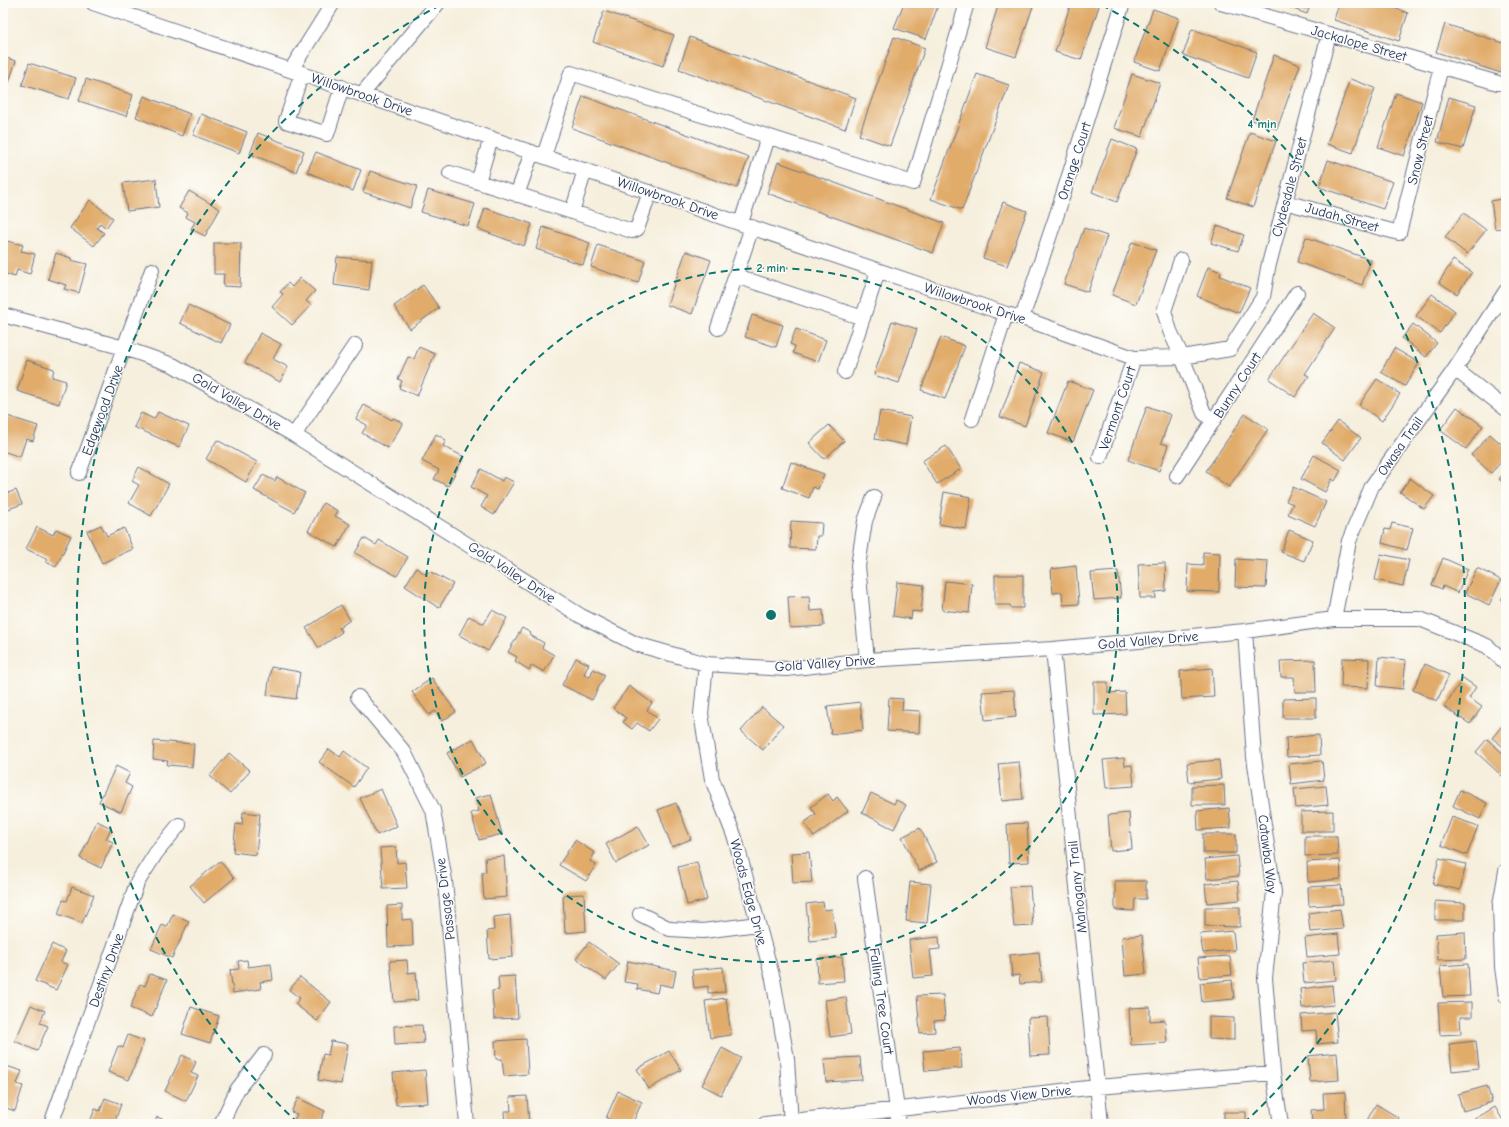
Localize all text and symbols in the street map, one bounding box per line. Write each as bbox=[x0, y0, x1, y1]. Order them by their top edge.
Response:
street label: Jackalope Street bbox=[1309, 22, 1410, 66]
street label: Willowbrook Drive bbox=[309, 69, 415, 120]
street label: Snow Street bbox=[1404, 113, 1438, 187]
text: 4 min bbox=[1248, 117, 1276, 131]
street label: Orange Court bbox=[1054, 119, 1095, 202]
street label: Clydesdale Street bbox=[1268, 135, 1311, 239]
street label: Willowbrook Drive bbox=[615, 173, 721, 224]
street label: Judah Street bbox=[1303, 199, 1381, 236]
text: 2 min bbox=[756, 261, 786, 275]
street label: Willowbrook Drive bbox=[922, 279, 1028, 328]
street label: Bunny Court bbox=[1210, 348, 1266, 421]
street label: Edgewood Drive bbox=[78, 362, 127, 458]
street label: Vermont Court bbox=[1095, 363, 1140, 452]
street label: Gold Valley Drive bbox=[189, 369, 285, 434]
street label: Owasa Trail bbox=[1374, 414, 1427, 479]
street label: Gold Valley Drive bbox=[465, 538, 559, 607]
centre of rings bbox=[764, 608, 778, 622]
street label: Gold Valley Drive bbox=[1097, 628, 1199, 653]
street label: Gold Valley Drive bbox=[774, 652, 876, 675]
street label: Catawba Way bbox=[1254, 814, 1281, 895]
street label: Woods Edge Drive bbox=[726, 837, 771, 947]
street label: Mahogany Trail bbox=[1064, 840, 1091, 934]
street label: Passage Drive bbox=[432, 857, 459, 941]
street label: Destiny Drive bbox=[85, 931, 128, 1010]
street label: Falling Tree Court bbox=[866, 947, 898, 1057]
street label: Woods View Drive bbox=[966, 1082, 1072, 1109]

